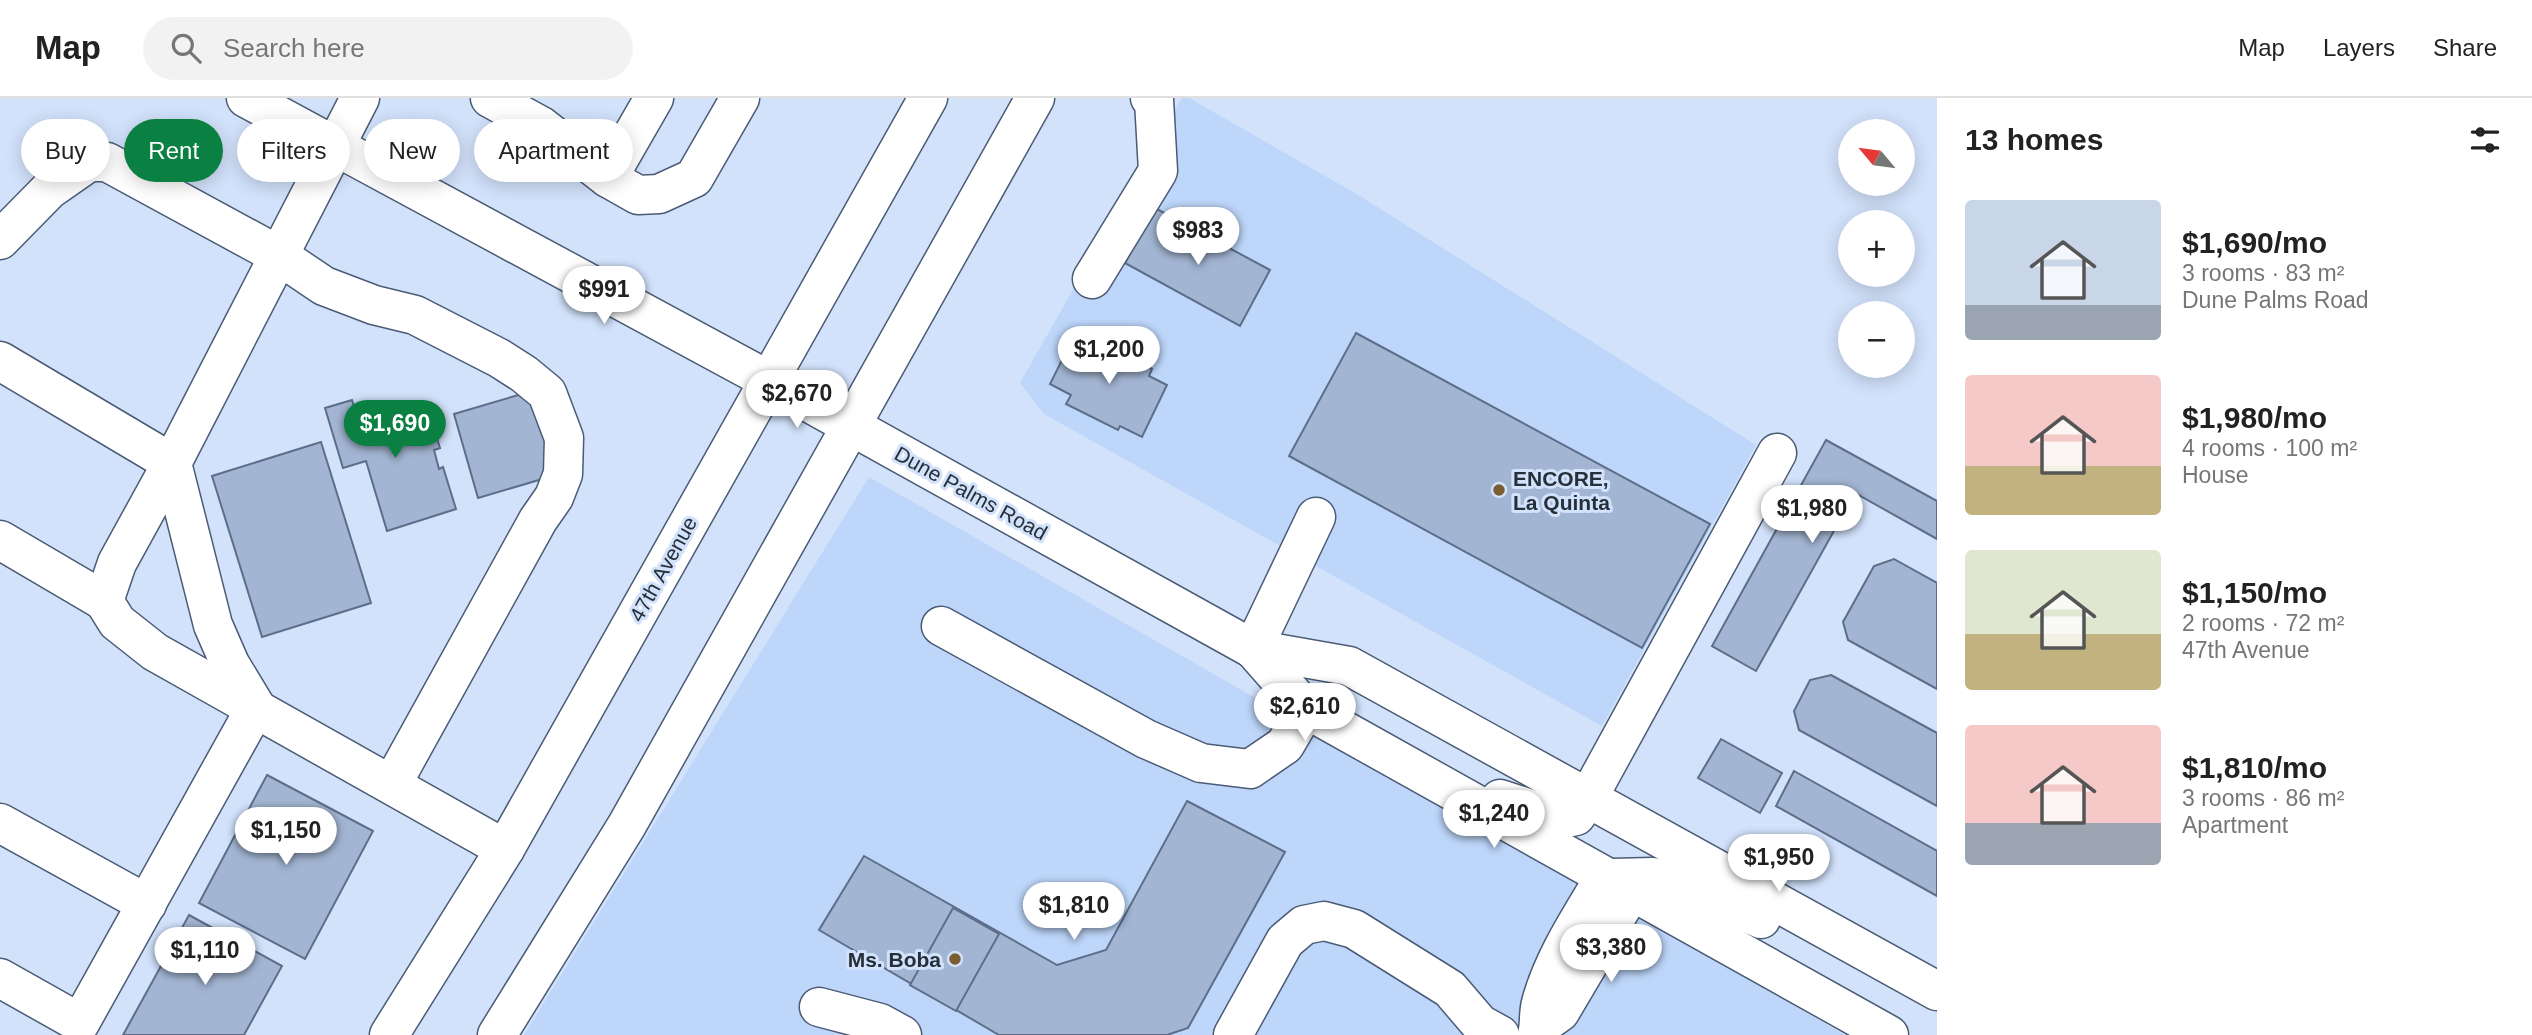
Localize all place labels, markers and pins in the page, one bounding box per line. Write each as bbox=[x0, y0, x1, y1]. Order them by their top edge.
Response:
pin: $983 bbox=[1157, 208, 1239, 267]
pin: $991 bbox=[563, 266, 645, 326]
pin: $1,200 bbox=[1052, 327, 1166, 386]
pin: $2,670 bbox=[740, 370, 854, 430]
pin: $1,690 bbox=[338, 400, 452, 460]
place label: ENCORE, La Quinta bbox=[1513, 467, 1610, 514]
marker: ENCORE, La Quinta bbox=[1491, 482, 1507, 498]
pin: $1,980 bbox=[1755, 486, 1869, 545]
pin: $2,610 bbox=[1248, 684, 1362, 743]
pin: $1,240 bbox=[1437, 790, 1551, 850]
pin: $1,150 bbox=[229, 808, 343, 867]
pin: $1,950 bbox=[1722, 834, 1836, 894]
pin: $1,810 bbox=[1017, 882, 1131, 942]
pin: $3,380 bbox=[1554, 924, 1668, 984]
pin: $1,110 bbox=[148, 928, 262, 987]
place label: Ms. Boba bbox=[848, 948, 941, 971]
marker: Ms. Boba bbox=[947, 951, 963, 967]

